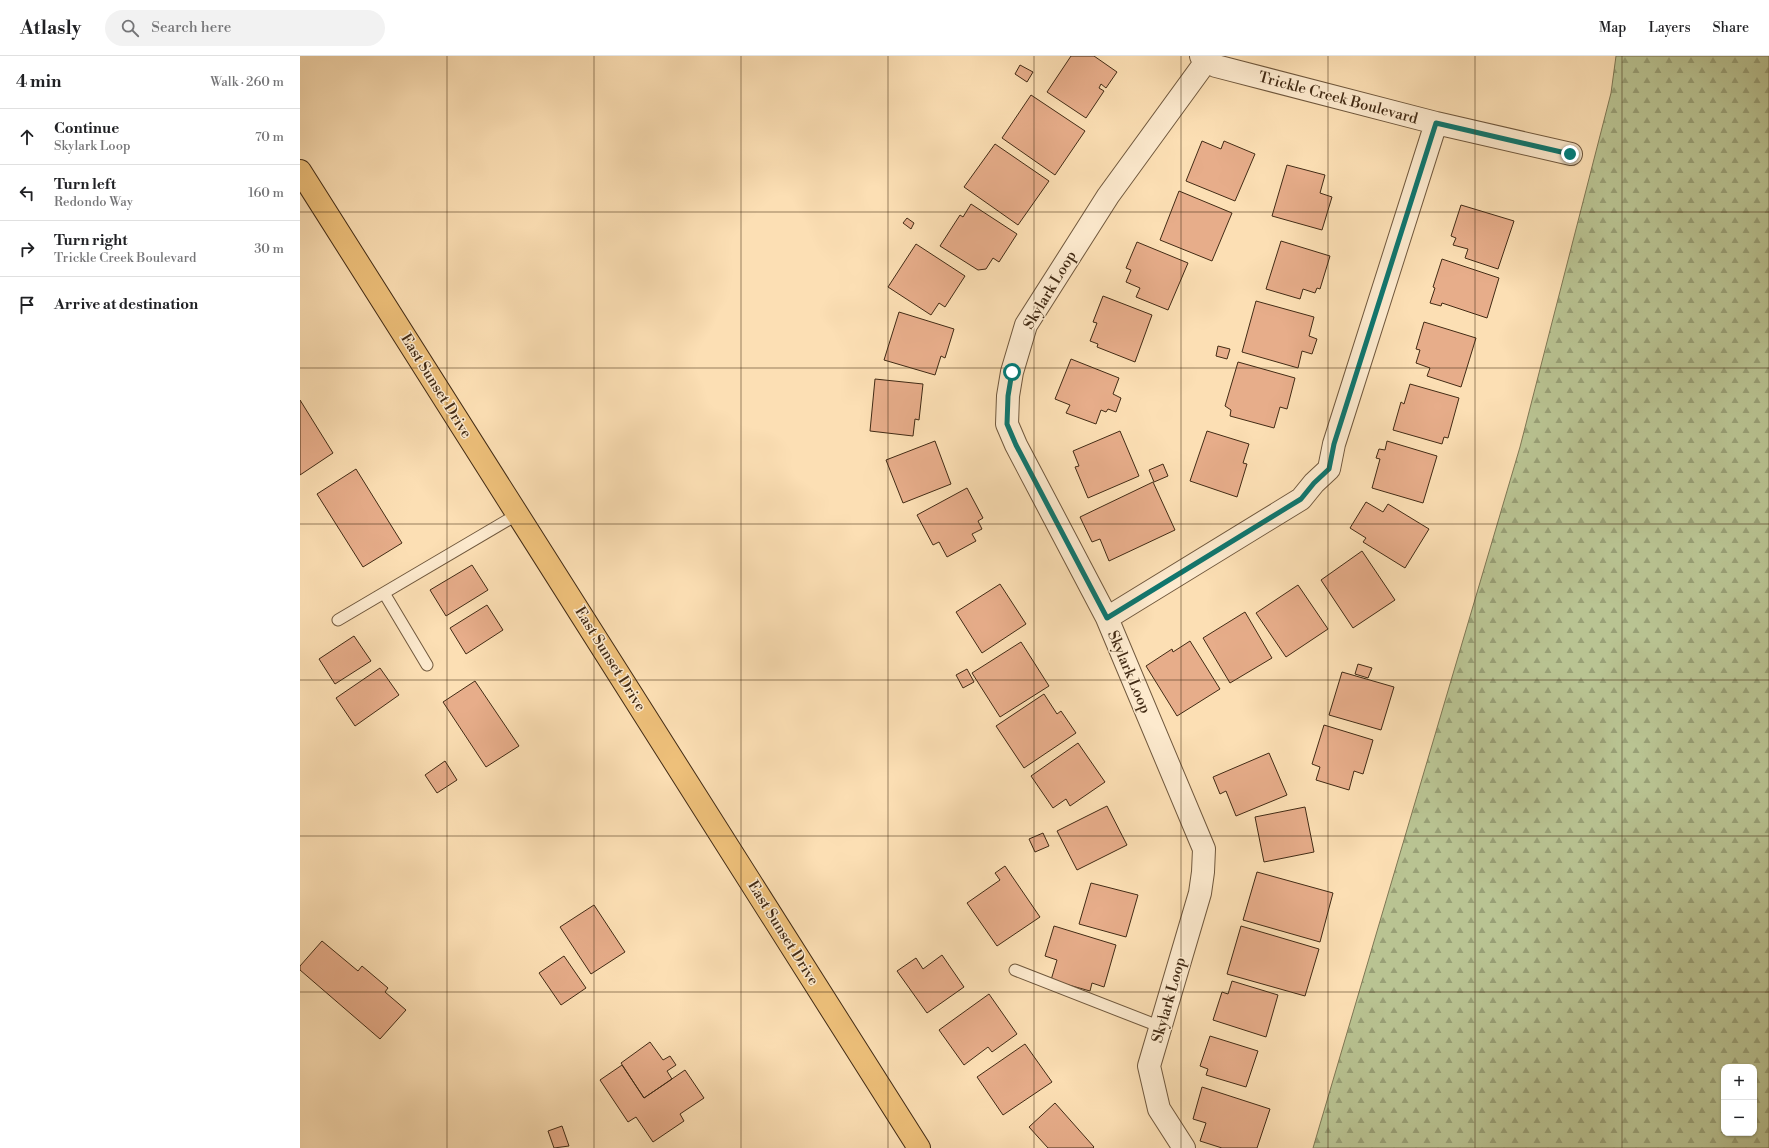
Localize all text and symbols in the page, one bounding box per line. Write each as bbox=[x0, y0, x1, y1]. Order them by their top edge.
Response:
search box bbox=[105, 10, 385, 46]
text: Atlasly bbox=[20, 16, 81, 40]
icon: search bbox=[119, 17, 141, 39]
text: Search here bbox=[151, 18, 231, 37]
text: Map bbox=[1599, 19, 1626, 37]
text: Layers bbox=[1648, 19, 1691, 37]
text: Share bbox=[1713, 19, 1749, 37]
street label: Trickle Creek Boulevard bbox=[1256, 68, 1420, 129]
text: 4 min bbox=[16, 71, 61, 93]
text: Walk · 260 m bbox=[210, 74, 284, 90]
text: Continue bbox=[54, 119, 119, 138]
icon: ahead bbox=[16, 126, 38, 148]
text: 70 m bbox=[255, 129, 284, 145]
text: Skylark Loop bbox=[54, 138, 131, 154]
route end bbox=[1561, 145, 1579, 163]
text: Turn left bbox=[54, 175, 116, 194]
icon: left bbox=[16, 182, 38, 204]
text: 160 m bbox=[248, 185, 284, 201]
text: Redondo Way bbox=[54, 194, 133, 210]
text: Turn right bbox=[54, 231, 128, 250]
icon: right bbox=[16, 238, 38, 260]
text: 30 m bbox=[254, 241, 284, 257]
street label: Skylark Loop bbox=[1019, 247, 1081, 333]
text: Trickle Creek Boulevard bbox=[54, 250, 196, 266]
icon: arrive bbox=[16, 294, 38, 316]
text: Arrive at destination bbox=[54, 295, 198, 314]
street label: East Sunset Drive bbox=[396, 330, 476, 442]
route start bbox=[1003, 363, 1021, 381]
street label: East Sunset Drive bbox=[570, 603, 650, 715]
street label: Skylark Loop bbox=[1103, 628, 1155, 716]
street label: East Sunset Drive bbox=[743, 877, 823, 989]
street label: Skylark Loop bbox=[1148, 955, 1190, 1045]
map controls bbox=[1721, 1064, 1757, 1136]
button: + bbox=[1721, 1064, 1757, 1100]
button: − bbox=[1721, 1100, 1757, 1136]

